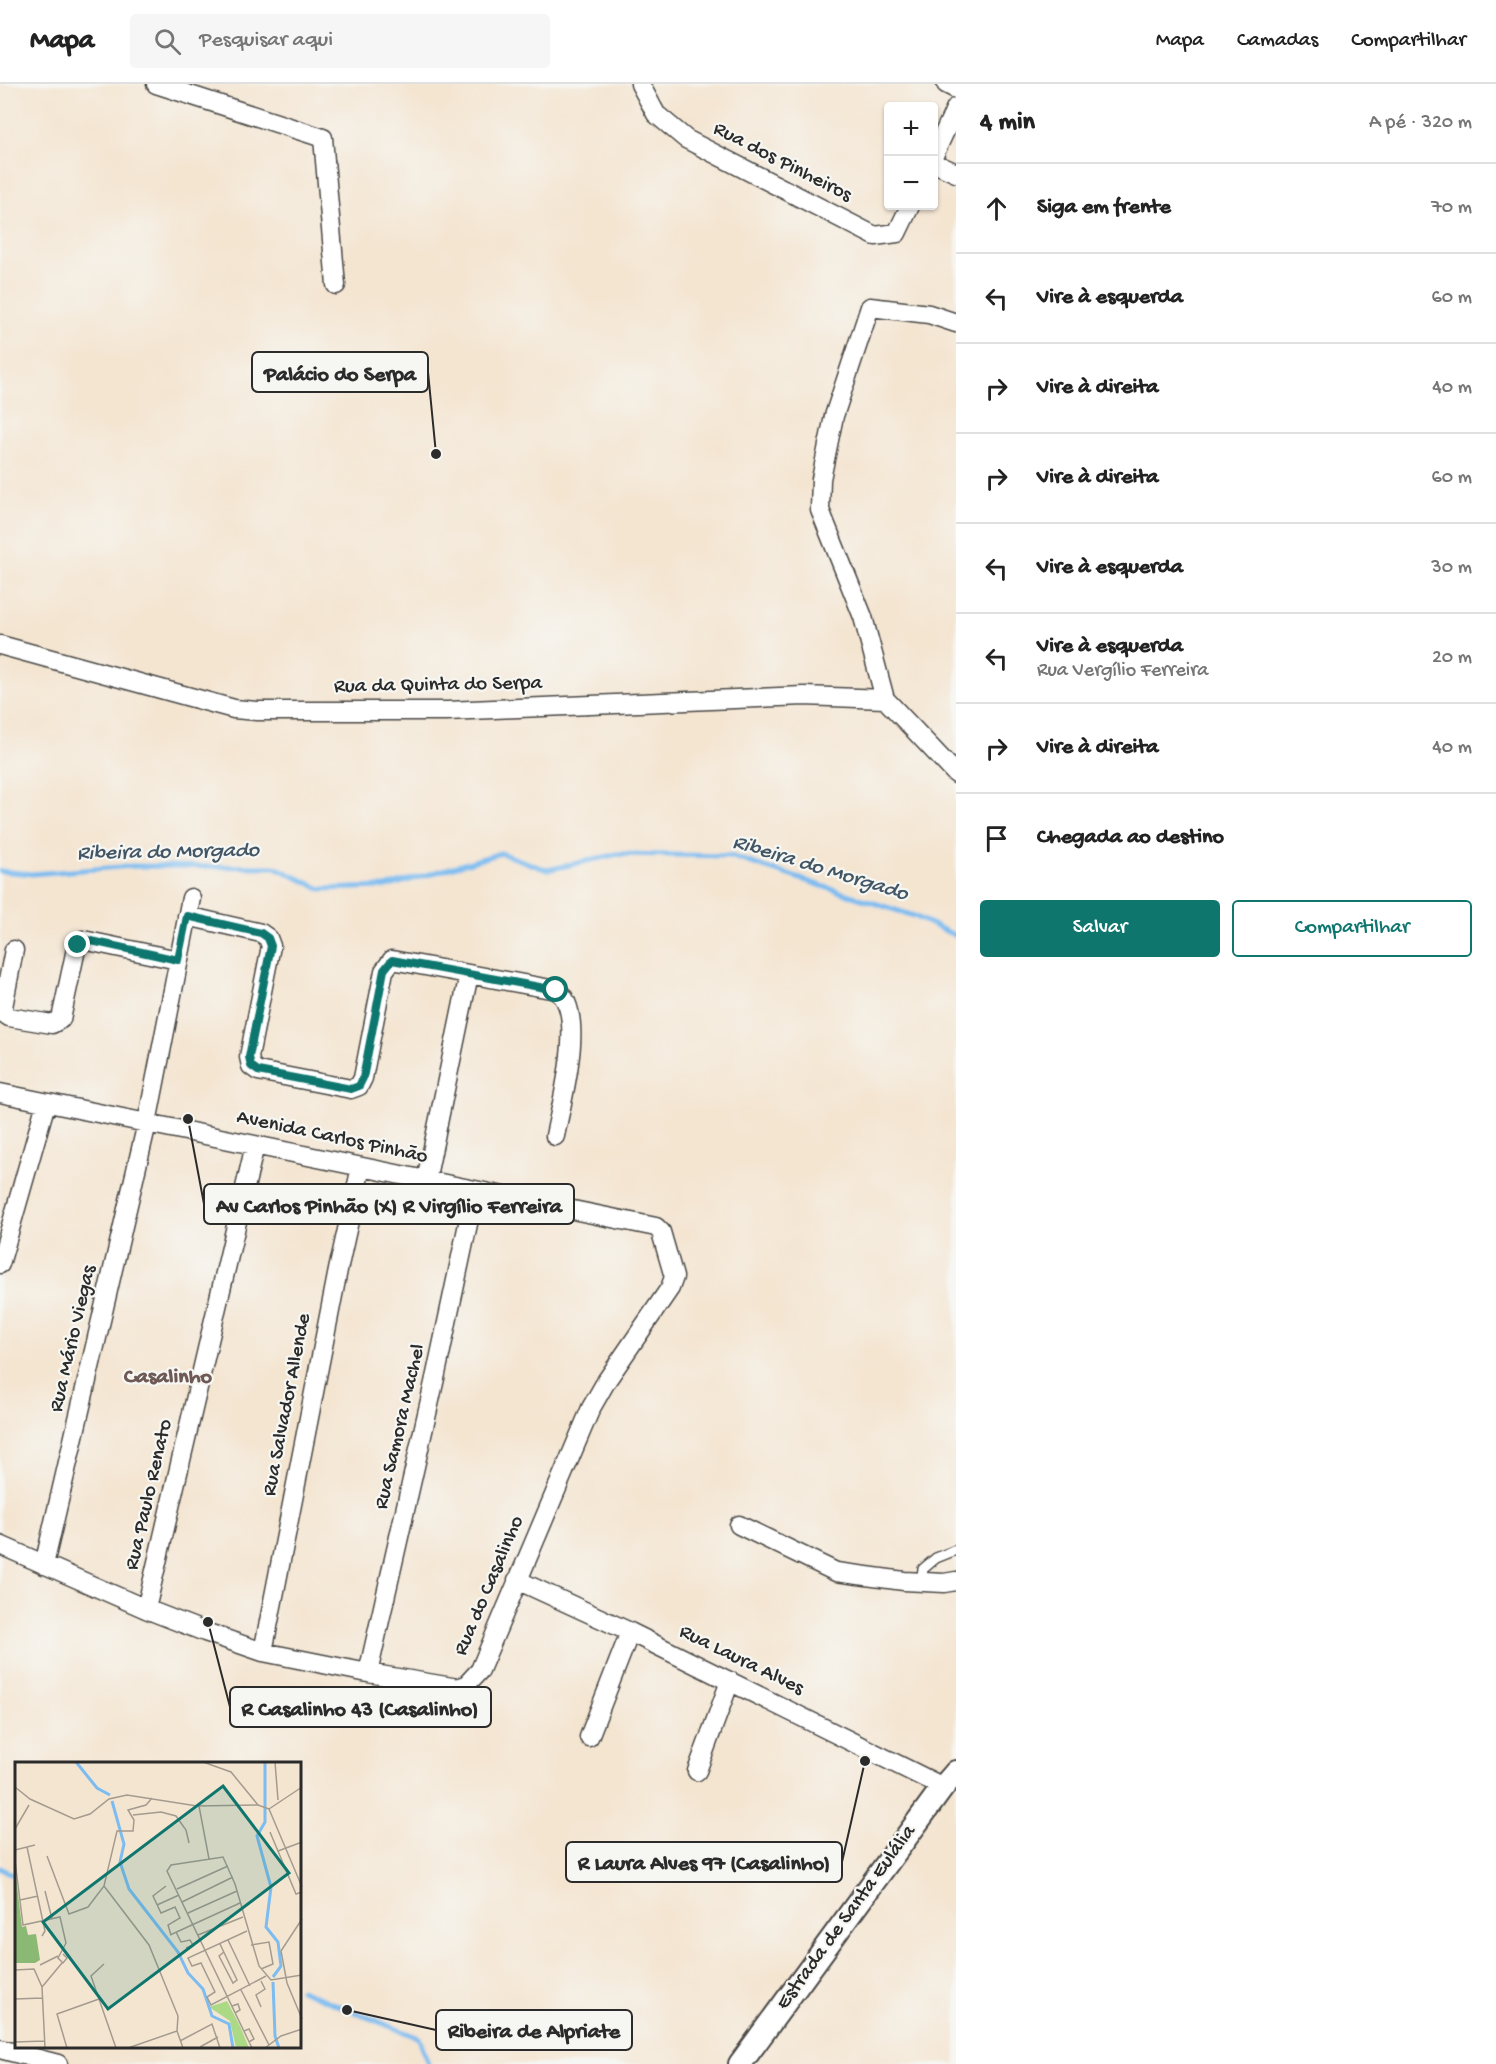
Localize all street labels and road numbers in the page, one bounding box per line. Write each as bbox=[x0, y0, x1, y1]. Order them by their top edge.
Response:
street label: Rua dos Pinheiros bbox=[708, 117, 857, 209]
street label: Rua da Quinta do Serpa bbox=[334, 672, 544, 700]
street label: Avenida Carlos Pinhão bbox=[234, 1106, 430, 1170]
street label: Rua Mário Viegas bbox=[45, 1262, 103, 1415]
street label: Rua Salvador Allende bbox=[258, 1310, 318, 1499]
street label: Rua Samora Machel bbox=[370, 1342, 432, 1512]
street label: Rua Paulo Renato bbox=[120, 1417, 180, 1573]
street label: Rua do Casalinho bbox=[449, 1512, 531, 1660]
street label: Rua Laura Alves bbox=[675, 1620, 809, 1703]
street label: Estrada de Santa Eulália bbox=[772, 1820, 923, 2015]

